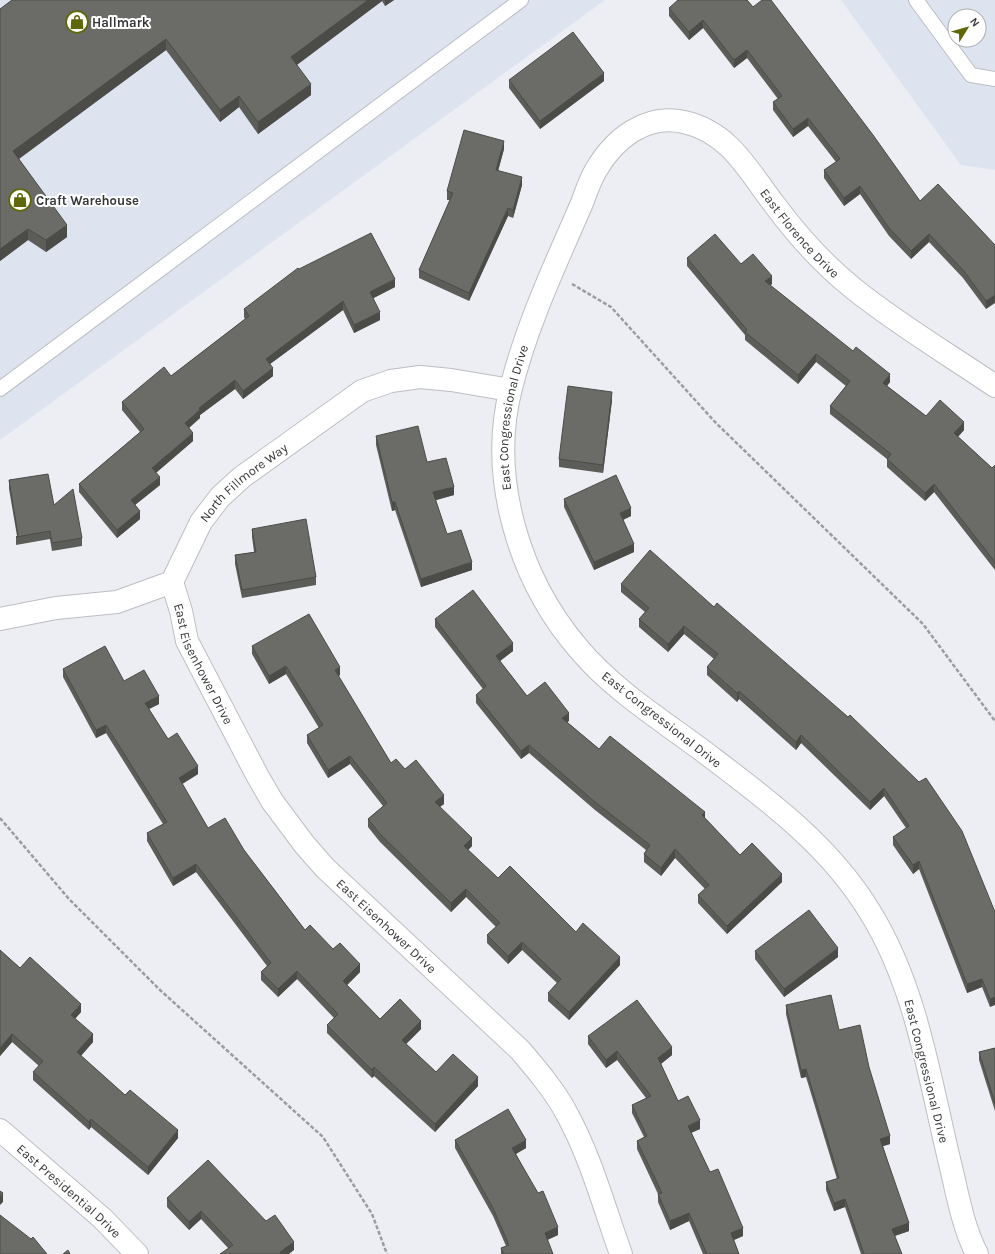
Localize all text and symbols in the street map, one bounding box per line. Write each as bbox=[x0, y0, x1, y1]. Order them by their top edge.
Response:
north arrow bbox=[947, 8, 987, 48]
shop icon: Hallmark bbox=[64, 9, 90, 35]
place label: Hallmark bbox=[92, 15, 150, 30]
text: N bbox=[967, 15, 982, 29]
street label: East Florence Drive bbox=[757, 186, 843, 281]
shop icon: Craft Warehouse bbox=[7, 187, 33, 213]
place label: Craft Warehouse bbox=[36, 193, 139, 208]
street label: East Congressional Drive bbox=[496, 343, 531, 491]
street label: North Fillmore Way bbox=[197, 440, 290, 525]
street label: East Eisenhower Drive bbox=[171, 601, 236, 727]
street label: East Congressional Drive bbox=[599, 668, 725, 771]
street label: East Eisenhower Drive bbox=[333, 876, 440, 976]
street label: East Congressional Drive bbox=[901, 998, 952, 1145]
street label: East Presidential Drive bbox=[14, 1141, 124, 1241]

